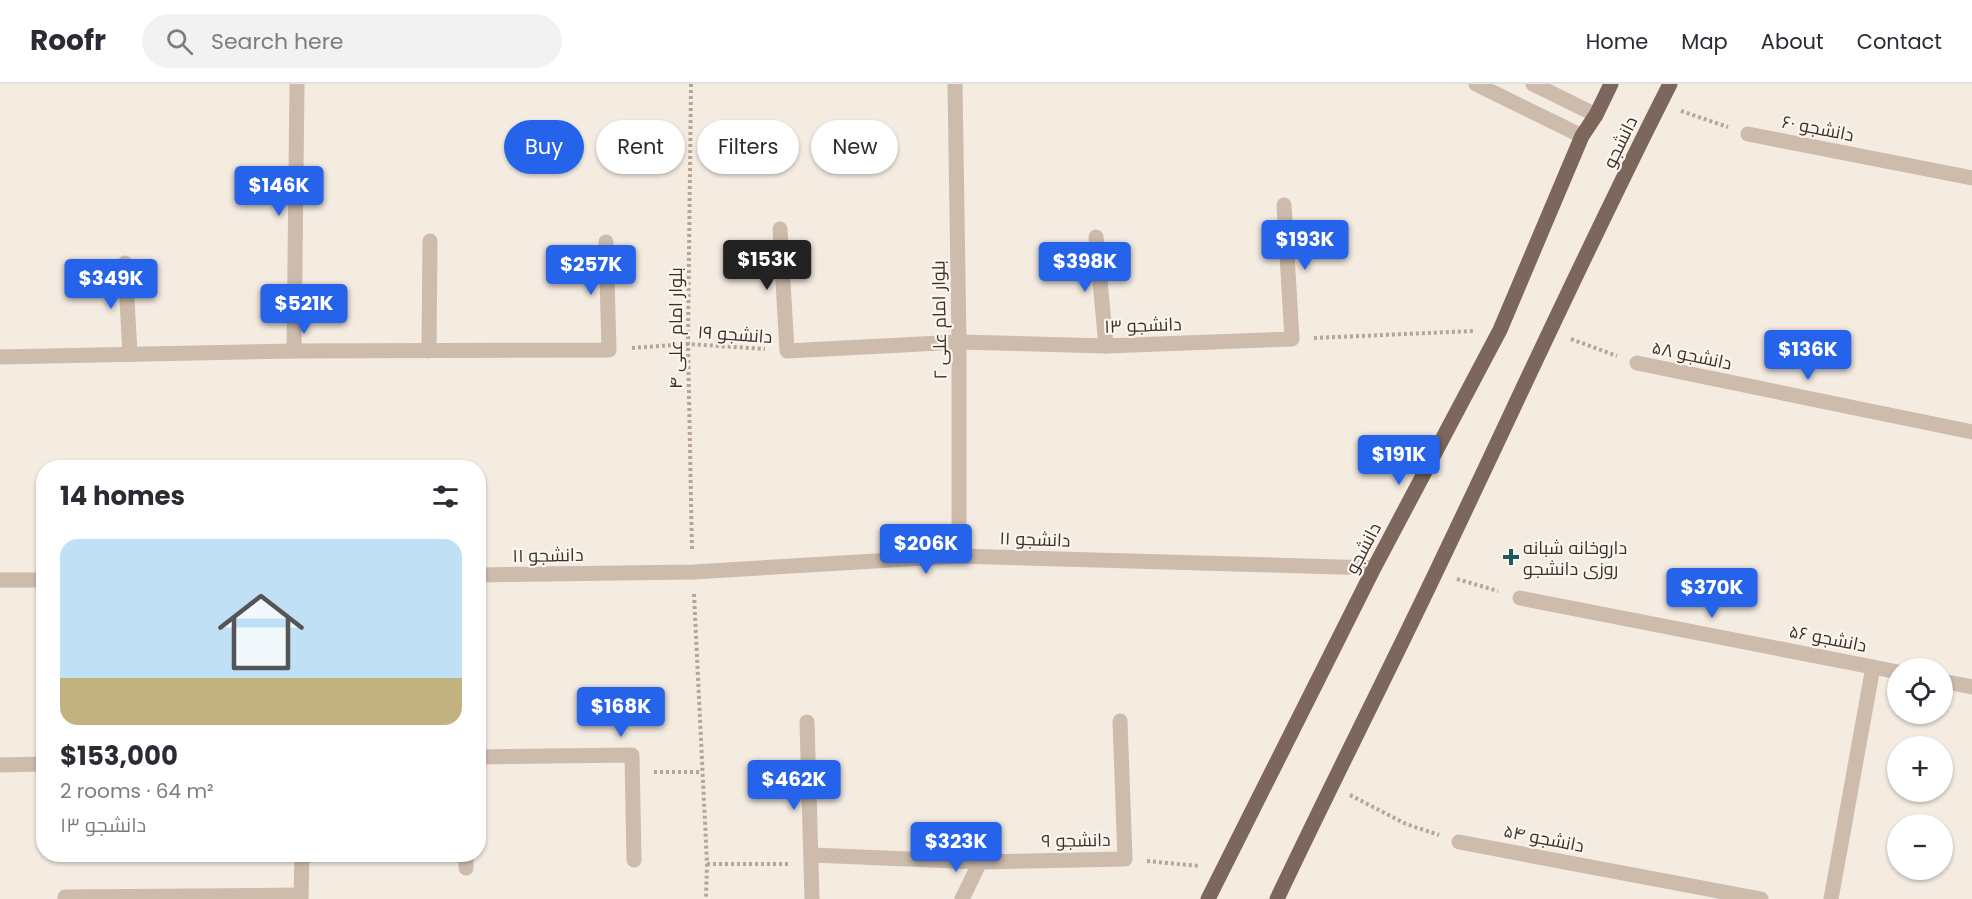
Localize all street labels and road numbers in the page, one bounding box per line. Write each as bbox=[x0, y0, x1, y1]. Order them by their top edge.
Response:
street label: دانشجو ۶۰ bbox=[1780, 109, 1856, 147]
street label: دانشجو bbox=[1597, 112, 1643, 172]
street label: بلوار امام علی ۲ bbox=[925, 260, 953, 380]
street label: بلوار امام علی ۴ bbox=[663, 267, 688, 389]
street label: دانشجو ۱۳ bbox=[1104, 311, 1182, 339]
street label: دانشجو ۱۹ bbox=[697, 319, 773, 349]
street label: دانشجو ۵۸ bbox=[1650, 334, 1734, 376]
street label: دانشجو bbox=[1339, 518, 1387, 578]
street label: دانشجو ۱۱ bbox=[999, 525, 1071, 553]
street label: دانشجو ۱۱ bbox=[512, 542, 584, 568]
street label: دانشجو ۵۶ bbox=[1787, 618, 1869, 658]
street label: دانشجو ۵۴ bbox=[1502, 818, 1586, 858]
street label: دانشجو ۹ bbox=[1041, 827, 1111, 853]

